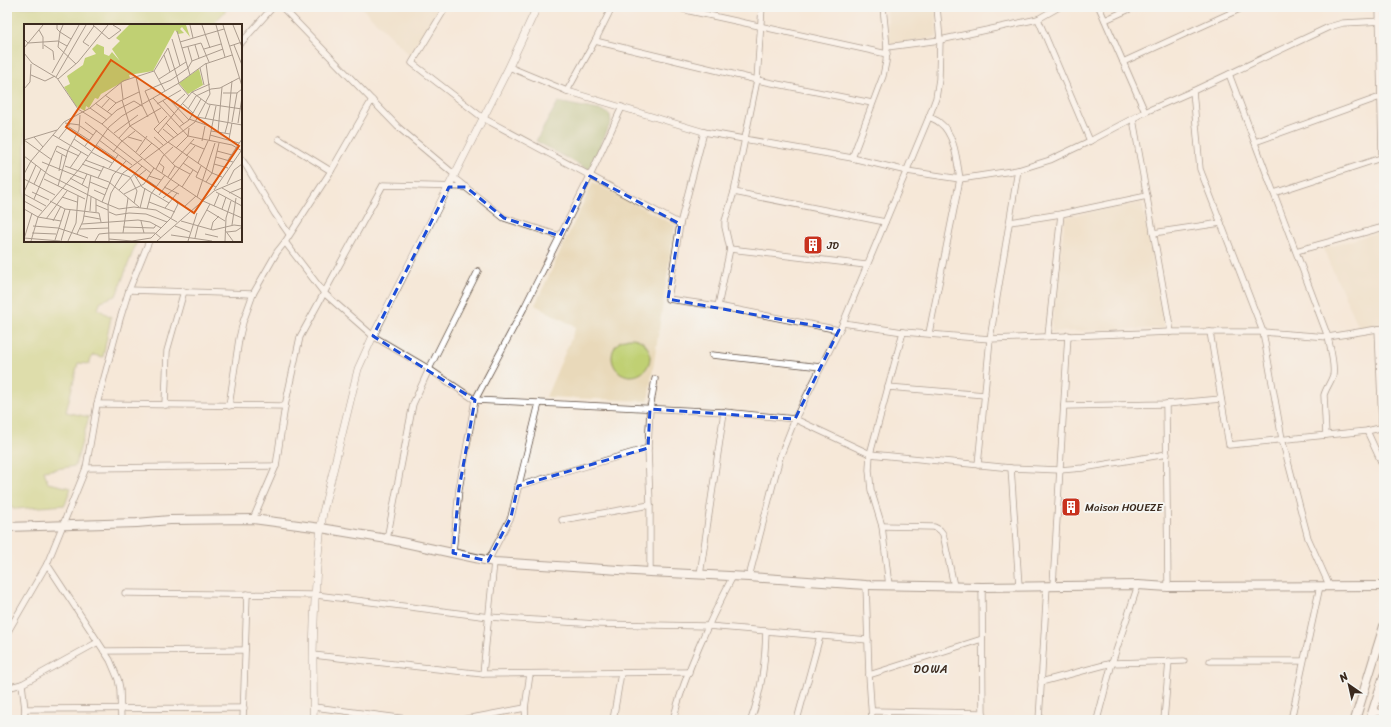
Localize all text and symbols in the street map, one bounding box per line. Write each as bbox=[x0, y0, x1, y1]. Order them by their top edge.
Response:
inset map bbox=[24, 24, 242, 242]
building icon: JD bbox=[802, 234, 824, 256]
place label: JD bbox=[826, 236, 839, 255]
building icon: Maison HOUEZE bbox=[1060, 496, 1082, 518]
place label: Maison HOUEZE bbox=[1085, 498, 1163, 517]
district label: DOWA bbox=[913, 658, 949, 680]
north arrow bbox=[1329, 665, 1369, 705]
text: N bbox=[1334, 667, 1352, 688]

